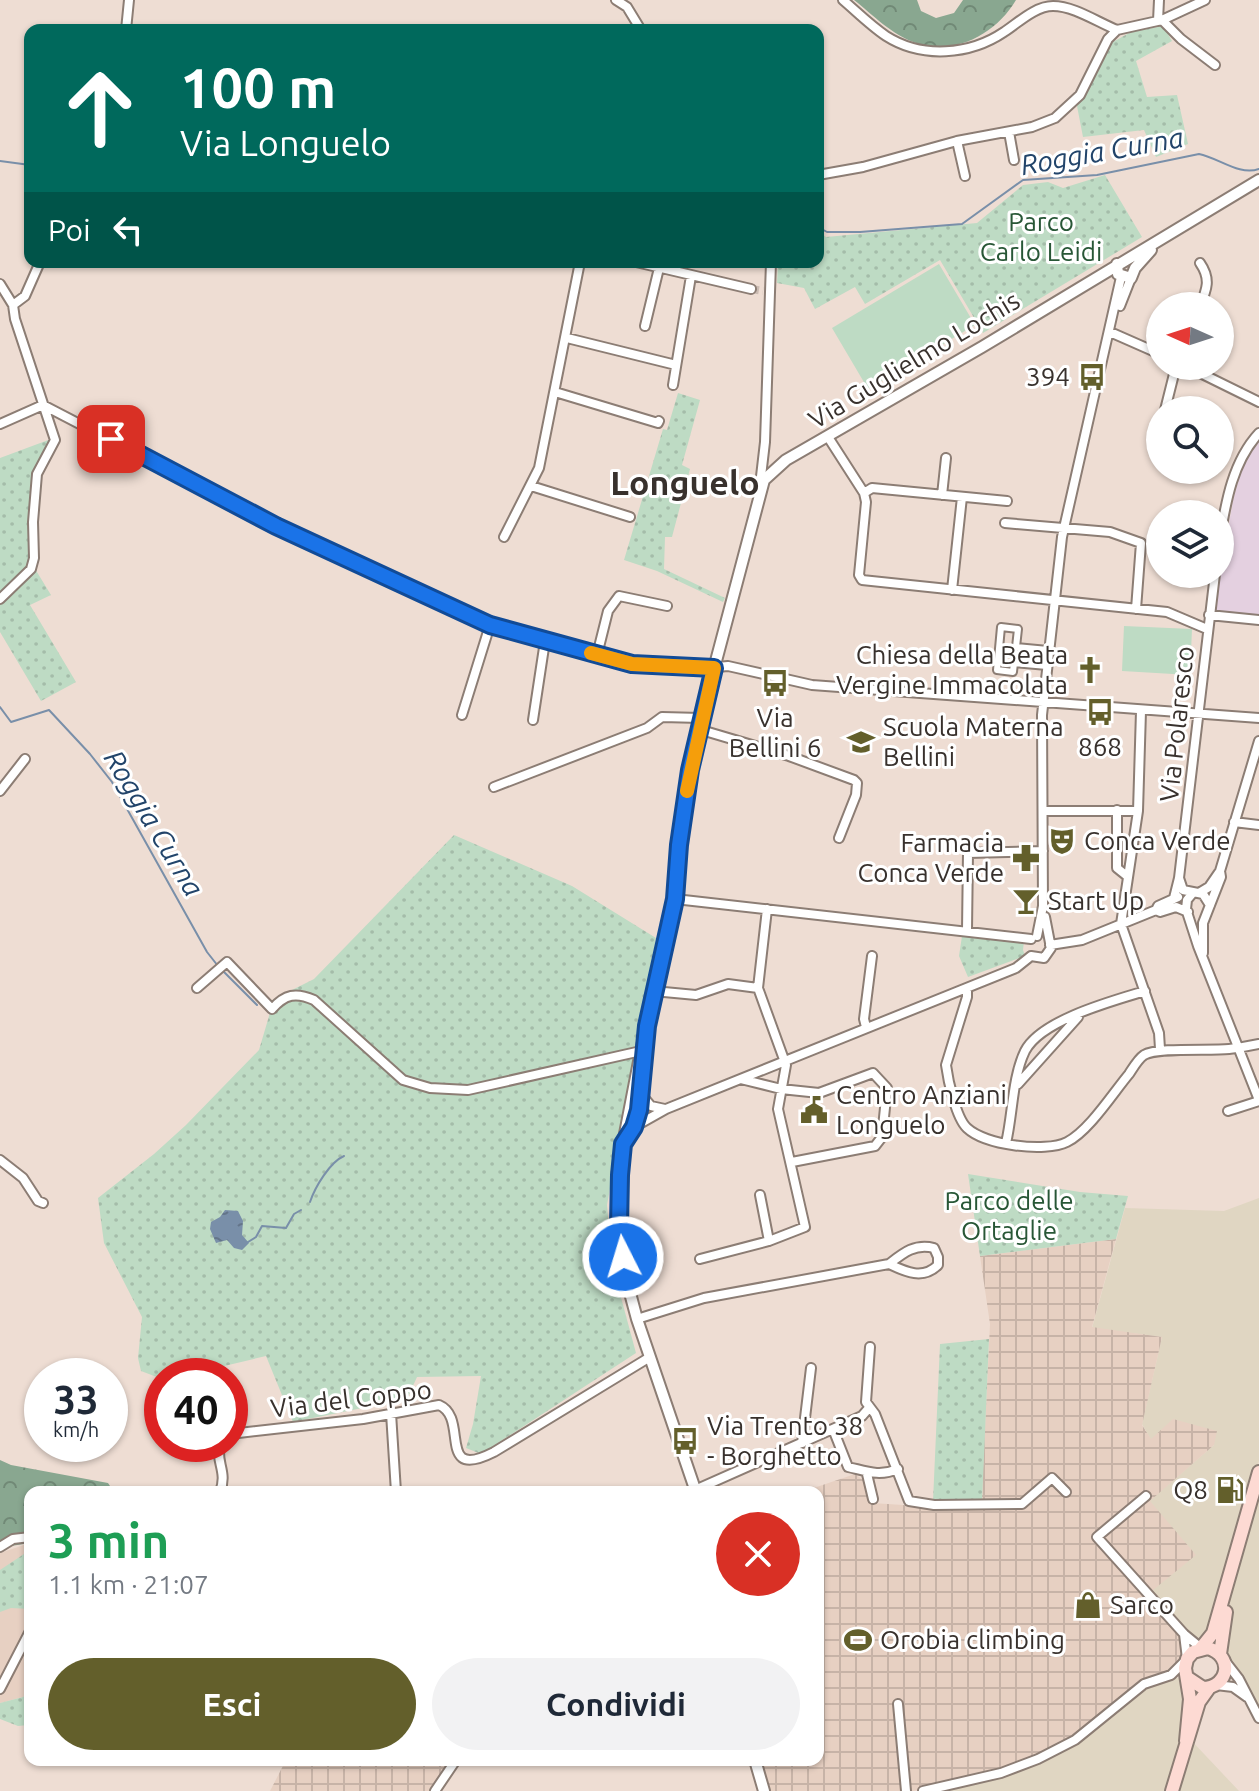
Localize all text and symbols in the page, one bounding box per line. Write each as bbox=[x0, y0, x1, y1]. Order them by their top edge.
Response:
icon: ahead bbox=[48, 56, 152, 160]
text: 100 m bbox=[180, 56, 336, 119]
water label: Roggia Curna bbox=[1018, 121, 1186, 180]
text: Via Longuelo bbox=[180, 122, 391, 163]
park label: Parco Carlo Leidi bbox=[980, 207, 1102, 266]
icon: left bbox=[106, 208, 150, 252]
text: Poi bbox=[48, 213, 90, 247]
street label: Via Guglielmo Lochis bbox=[803, 285, 1024, 434]
north arrow bbox=[1146, 292, 1234, 380]
map controls bbox=[1146, 292, 1234, 588]
place label: 394 bbox=[1026, 362, 1070, 391]
bus stop icon: 394 bbox=[1077, 362, 1107, 392]
button: search bbox=[1146, 396, 1234, 484]
pin bbox=[77, 405, 145, 473]
icon: arrive bbox=[89, 417, 133, 461]
district label: Longuelo bbox=[610, 463, 760, 501]
button: layers bbox=[1146, 500, 1234, 588]
place label: Chiesa della Beata Vergine Immacolata bbox=[836, 640, 1068, 699]
street label: Via Polaresco bbox=[1154, 645, 1199, 803]
church icon: Chiesa della Beata Vergine Immacolata bbox=[1075, 655, 1105, 685]
bus stop icon: Via Bellini 6 bbox=[760, 668, 790, 698]
bus stop icon: 868 bbox=[1085, 697, 1115, 727]
place label: Via Bellini 6 bbox=[729, 703, 821, 762]
place label: Scuola Materna Bellini bbox=[883, 712, 1064, 771]
school or university icon: Scuola Materna Bellini bbox=[846, 727, 876, 757]
place label: 868 bbox=[1078, 732, 1122, 761]
water label: Roggia Curna bbox=[99, 744, 210, 901]
theatre icon: Conca Verde bbox=[1047, 826, 1077, 856]
place label: Conca Verde bbox=[1084, 826, 1231, 855]
place label: Farmacia Conca Verde bbox=[857, 828, 1004, 887]
pharmacy icon: Farmacia Conca Verde bbox=[1011, 843, 1041, 873]
bar icon: Start Up bbox=[1011, 886, 1041, 916]
place label: Start Up bbox=[1048, 886, 1144, 915]
place label: Centro Anziani Longuelo bbox=[836, 1080, 1007, 1139]
public building icon: Centro Anziani Longuelo bbox=[799, 1095, 829, 1125]
park label: Parco delle Ortaglie bbox=[944, 1186, 1074, 1245]
position arrow bbox=[581, 1215, 665, 1299]
speed limit sign: 40 bbox=[144, 1358, 248, 1462]
street label: Via del Coppo bbox=[269, 1374, 433, 1423]
text: 33 bbox=[53, 1377, 99, 1422]
place label: Via Trento 38 - Borghetto bbox=[707, 1411, 863, 1470]
text: km/h bbox=[53, 1418, 99, 1441]
bus stop icon: Via Trento 38 - Borghetto bbox=[670, 1426, 700, 1456]
place label: Q8 bbox=[1173, 1475, 1208, 1504]
fuel station icon: Q8 bbox=[1215, 1475, 1245, 1505]
button: close bbox=[716, 1512, 800, 1596]
text: 3 min bbox=[48, 1513, 169, 1567]
text: 1.1 km · 21:07 bbox=[48, 1570, 209, 1599]
shop icon: Sarco bbox=[1073, 1590, 1103, 1620]
place label: Sarco bbox=[1110, 1590, 1174, 1619]
sports icon: Orobia climbing bbox=[843, 1625, 873, 1655]
place label: Orobia climbing bbox=[880, 1625, 1065, 1654]
button: Esci bbox=[48, 1658, 416, 1750]
button: Condividi bbox=[432, 1658, 800, 1750]

